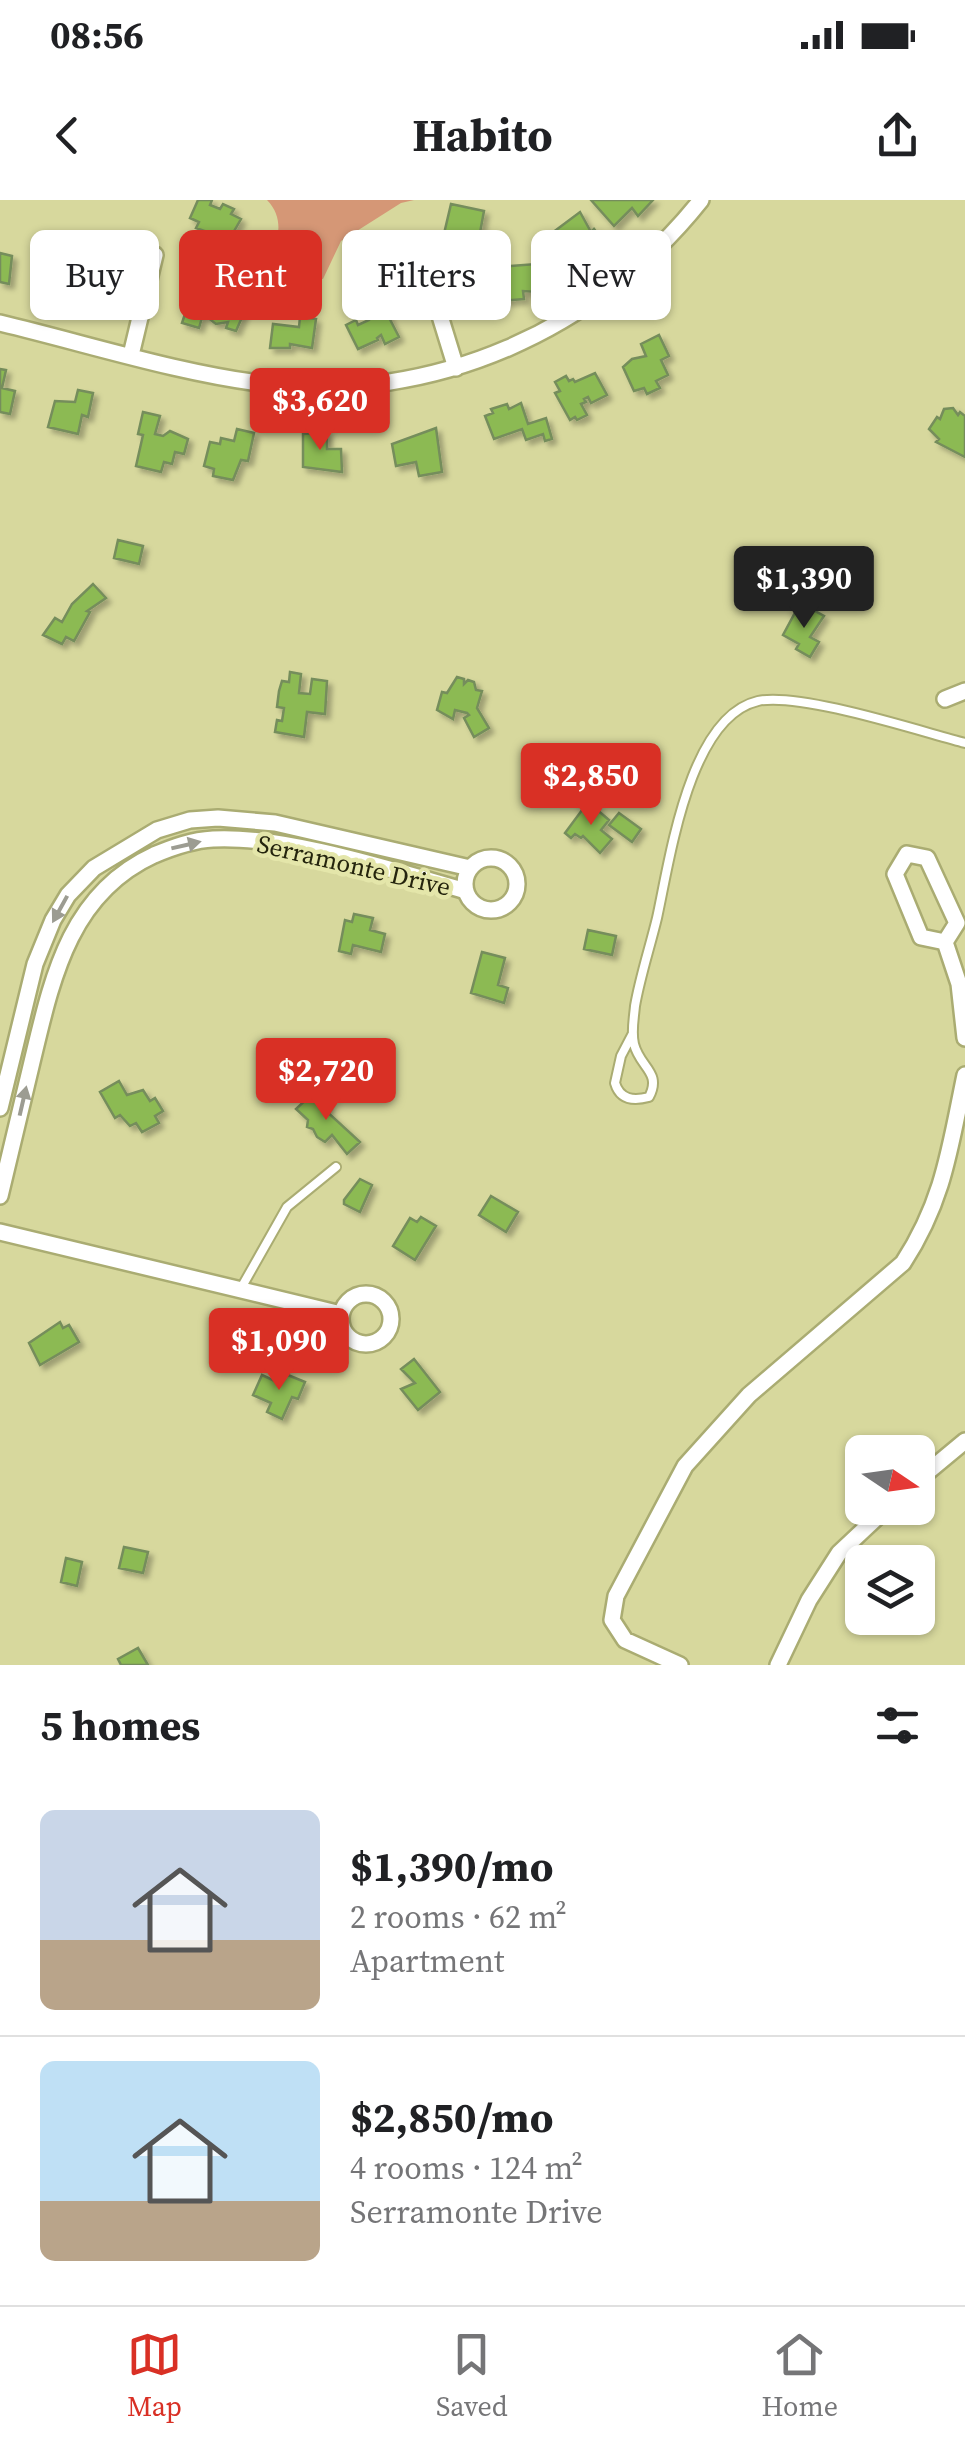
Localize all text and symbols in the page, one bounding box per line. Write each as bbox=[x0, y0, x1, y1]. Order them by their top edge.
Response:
text: 08:56 bbox=[50, 9, 144, 61]
text: Habito bbox=[412, 104, 553, 166]
icon: back bbox=[40, 108, 95, 163]
icon: share bbox=[870, 108, 925, 163]
chip: Buy bbox=[30, 230, 159, 320]
chip: Rent bbox=[179, 230, 322, 320]
chip: Filters bbox=[342, 230, 511, 320]
chip: New bbox=[531, 230, 671, 320]
pin: $3,620 bbox=[239, 368, 401, 453]
text: $3,620 bbox=[272, 378, 368, 422]
pin: $1,390 bbox=[723, 546, 885, 631]
text: $1,390 bbox=[756, 556, 852, 600]
pin: $2,850 bbox=[510, 743, 672, 828]
text: $2,850 bbox=[543, 753, 639, 797]
street label: Serramonte Drive bbox=[254, 826, 454, 904]
one-way arrow bbox=[170, 836, 201, 852]
one-way arrow bbox=[52, 895, 70, 923]
pin: $2,720 bbox=[245, 1038, 407, 1123]
text: $2,720 bbox=[278, 1048, 374, 1092]
one-way arrow bbox=[16, 1085, 31, 1116]
pin: $1,090 bbox=[198, 1308, 360, 1393]
text: $1,090 bbox=[231, 1318, 327, 1362]
north arrow bbox=[845, 1435, 935, 1525]
map controls bbox=[845, 1435, 935, 1635]
button: layers bbox=[845, 1545, 935, 1635]
text: 5 homes bbox=[40, 1696, 200, 1754]
icon: filters bbox=[870, 1698, 925, 1753]
text: $1,390/mo bbox=[350, 1837, 553, 1895]
icon: home bbox=[120, 1850, 240, 1970]
text: 2 rooms · 62 m² bbox=[350, 1895, 567, 1939]
text: Apartment bbox=[350, 1939, 504, 1983]
text: $2,850/mo bbox=[350, 2088, 553, 2146]
icon: home bbox=[120, 2101, 240, 2221]
text: 4 rooms · 124 m² bbox=[350, 2146, 583, 2190]
text: Serramonte Drive bbox=[350, 2190, 603, 2234]
tab: Map bbox=[127, 2327, 182, 2425]
tab: Saved bbox=[436, 2327, 508, 2425]
tab: Home bbox=[762, 2327, 838, 2425]

